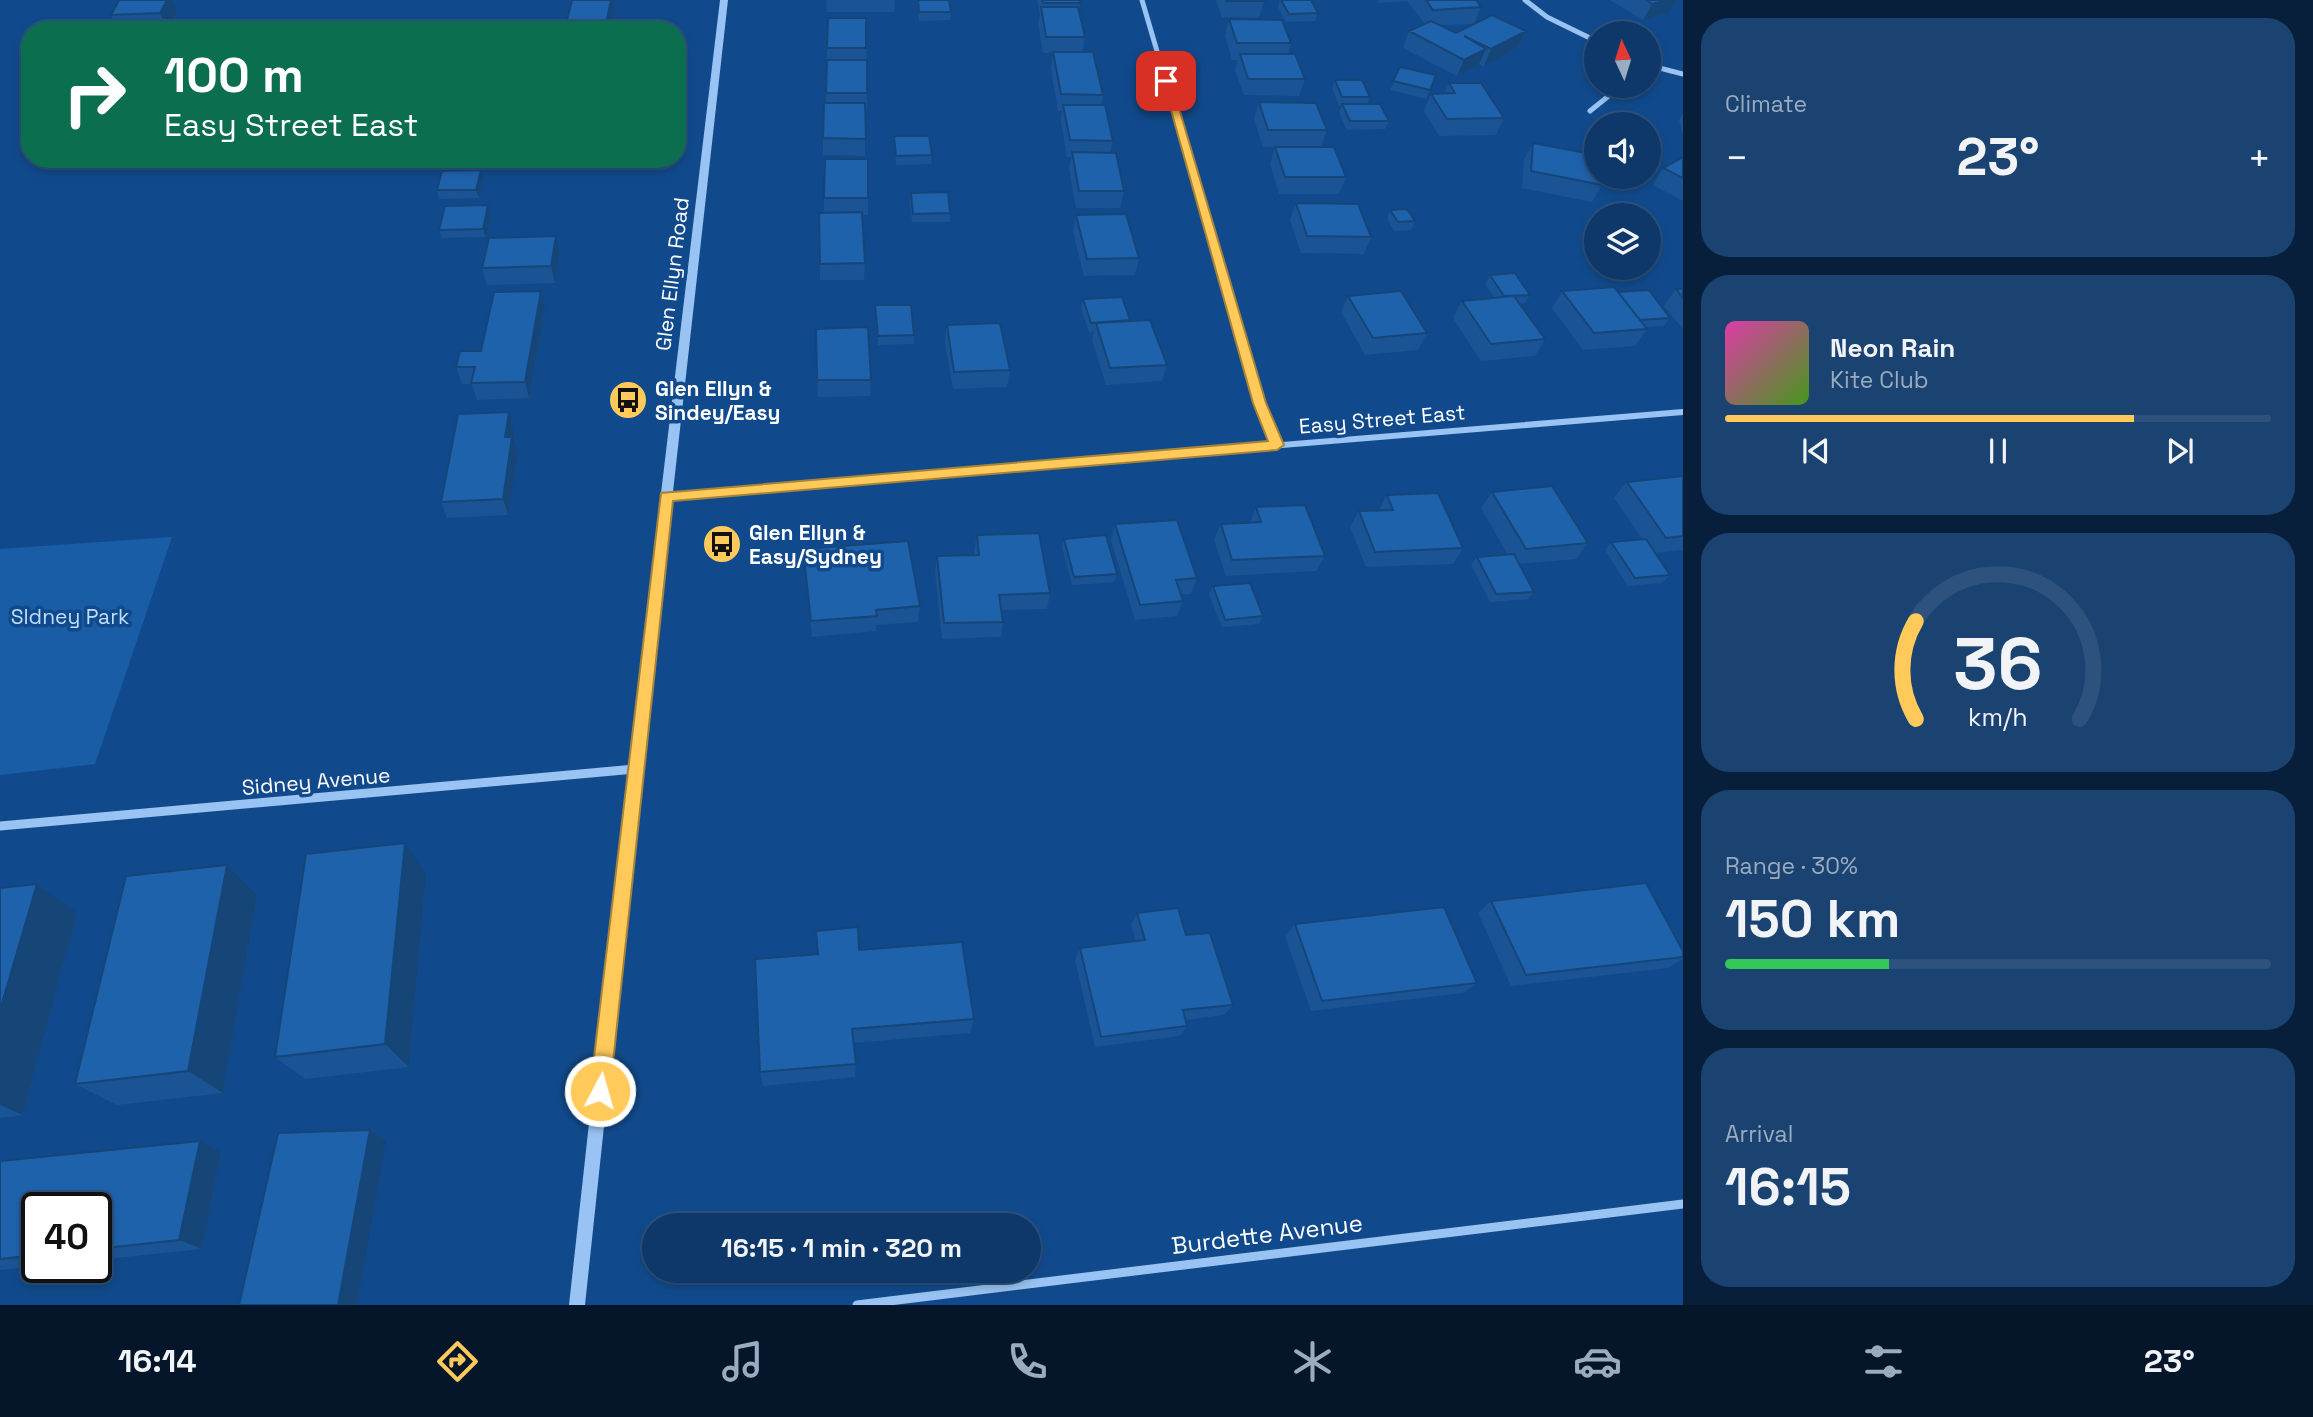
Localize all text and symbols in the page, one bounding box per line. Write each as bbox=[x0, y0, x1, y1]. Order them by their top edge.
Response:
north arrow bbox=[1584, 21, 1661, 98]
map controls bbox=[1584, 21, 1661, 280]
text: 100 m bbox=[164, 44, 304, 106]
icon: right bbox=[49, 49, 140, 140]
pin bbox=[1136, 51, 1196, 111]
icon: arrive bbox=[1147, 62, 1185, 100]
text: Climate bbox=[1725, 89, 1807, 119]
text: Easy Street East bbox=[164, 105, 418, 145]
button: sound bbox=[1584, 112, 1661, 189]
text: 23° bbox=[1957, 124, 2040, 190]
text: − bbox=[1725, 134, 1749, 182]
text: + bbox=[2247, 134, 2271, 182]
street label: Glen Ellyn Road bbox=[649, 196, 695, 352]
button: layers bbox=[1584, 203, 1661, 280]
text: Neon Rain bbox=[1830, 331, 1955, 365]
text: Kite Club bbox=[1830, 365, 1929, 395]
place label: Glen Ellyn & Sindey/Easy bbox=[655, 375, 780, 426]
bus stop icon: Glen Ellyn & Sindey/Easy bbox=[607, 379, 649, 421]
street label: Easy Street East bbox=[1298, 398, 1466, 440]
icon: previous bbox=[1797, 432, 1835, 470]
icon: pause bbox=[1979, 432, 2017, 470]
icon: next bbox=[2161, 432, 2199, 470]
place label: Glen Ellyn & Easy/Sydney bbox=[749, 519, 882, 570]
bus stop icon: Glen Ellyn & Easy/Sydney bbox=[701, 523, 743, 565]
park label: SIdney Park bbox=[11, 603, 129, 630]
text: 36 bbox=[1953, 617, 2043, 710]
text: km/h bbox=[1968, 700, 2028, 732]
street label: Sidney Avenue bbox=[241, 761, 391, 801]
text: Range · 30% bbox=[1725, 851, 1858, 881]
text: 150 km bbox=[1725, 886, 1900, 952]
position arrow bbox=[563, 1054, 637, 1128]
text: Arrival bbox=[1725, 1119, 1793, 1149]
text: 16:15 bbox=[1725, 1154, 1851, 1220]
speed limit sign: 40 bbox=[21, 1192, 112, 1283]
street label: Burdette Avenue bbox=[1170, 1207, 1364, 1261]
text: 16:15 · 1 min · 320 m bbox=[721, 1231, 962, 1265]
icon: directions bbox=[433, 1337, 482, 1386]
icon: music bbox=[718, 1337, 767, 1386]
icon: phone bbox=[1003, 1337, 1052, 1386]
icon: climate bbox=[1288, 1337, 1337, 1386]
icon: car bbox=[1573, 1337, 1622, 1386]
icon: filters bbox=[1859, 1337, 1908, 1386]
text: 16:14 bbox=[118, 1341, 197, 1381]
text: 23° bbox=[2144, 1341, 2195, 1381]

